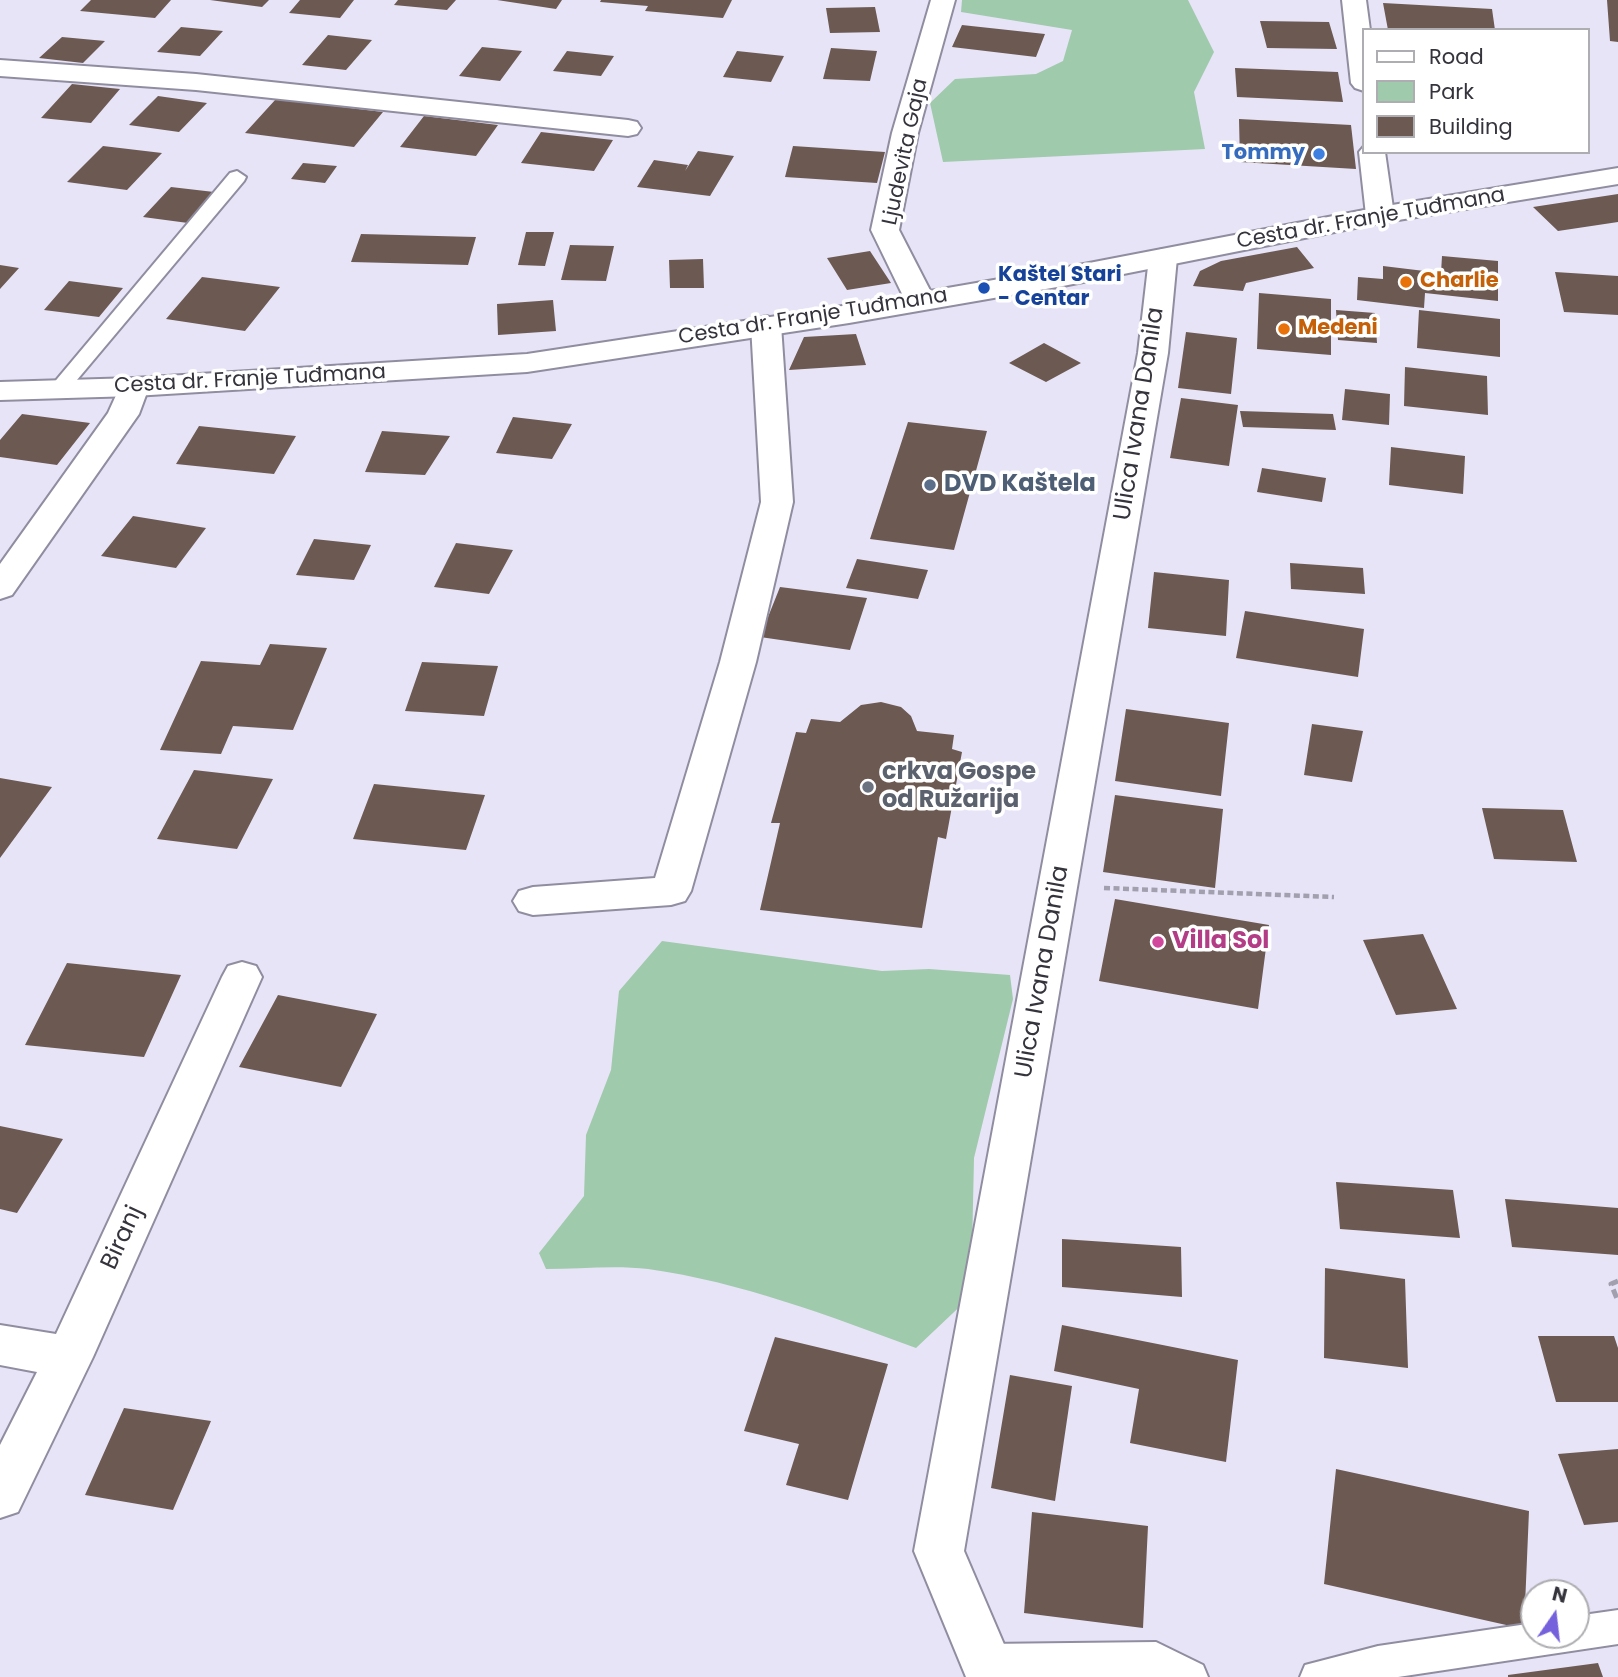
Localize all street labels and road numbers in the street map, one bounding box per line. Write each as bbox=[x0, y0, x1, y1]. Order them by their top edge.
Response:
street label: Ljudevita Gaja bbox=[878, 76, 934, 228]
street label: Cesta dr. Franje Tuđmana bbox=[1235, 183, 1507, 255]
street label: Cesta dr. Franje Tuđmana bbox=[677, 283, 949, 351]
street label: Ulica Ivana Danila bbox=[1109, 305, 1171, 523]
street label: Cesta dr. Franje Tuđmana bbox=[114, 360, 386, 400]
street label: Ulica Ivana Danila bbox=[1010, 863, 1076, 1081]
street label: Biranj bbox=[96, 1202, 150, 1274]

